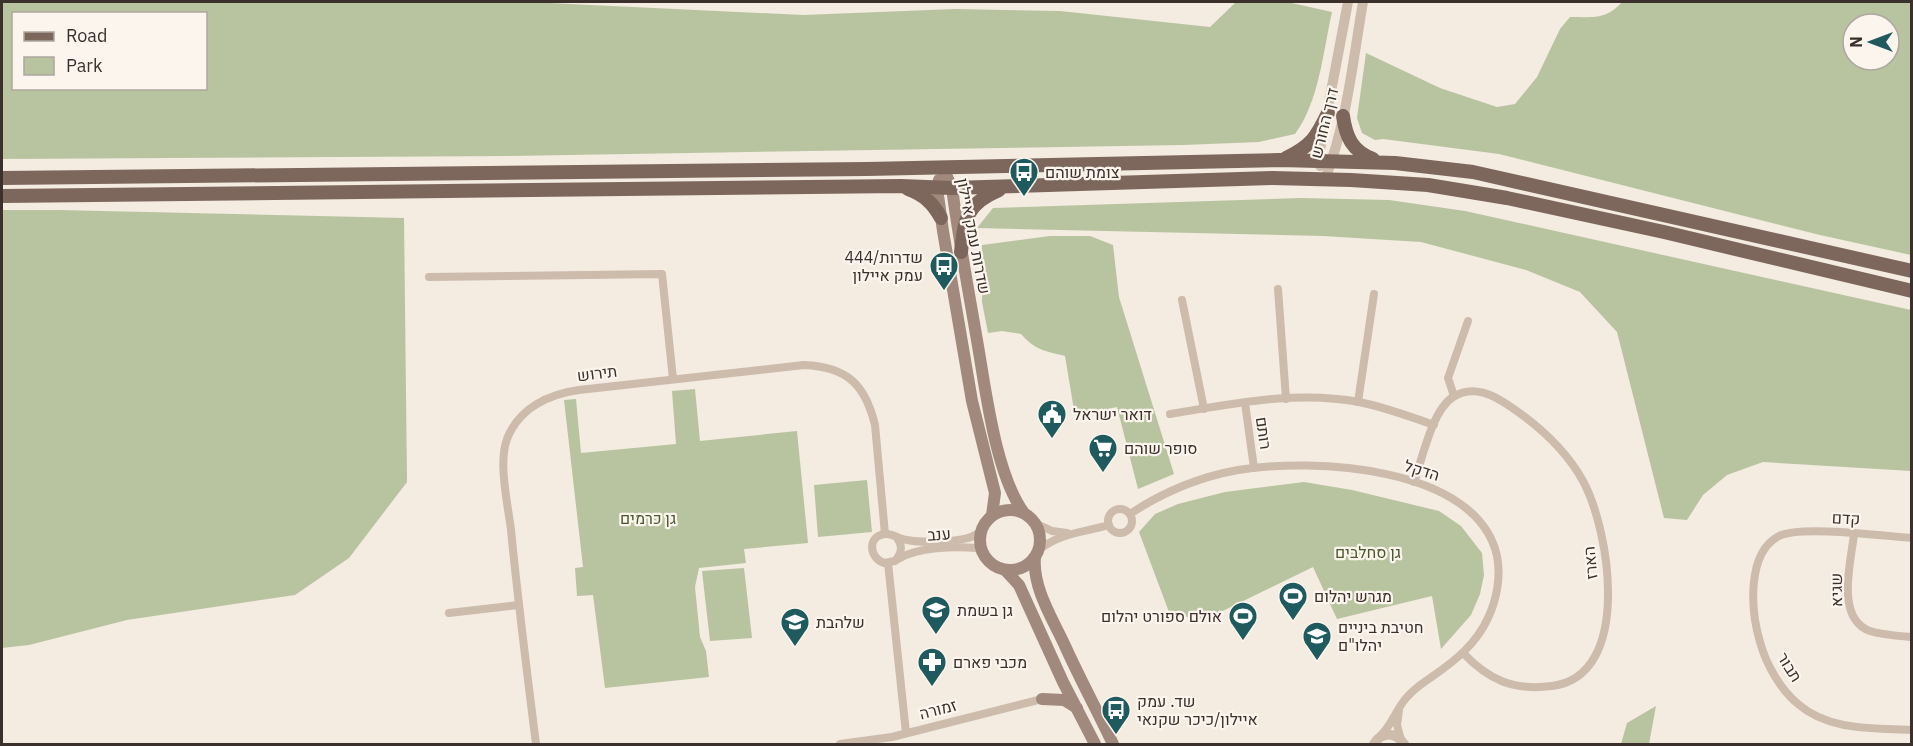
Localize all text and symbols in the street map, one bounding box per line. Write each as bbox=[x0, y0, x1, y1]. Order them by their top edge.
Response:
legend bbox=[12, 12, 207, 90]
north arrow bbox=[1841, 12, 1901, 72]
text: Road bbox=[66, 24, 107, 47]
text: N bbox=[1846, 36, 1866, 48]
text: Park bbox=[66, 54, 103, 77]
street label: דרך החורש bbox=[1306, 86, 1342, 160]
bus stop icon: צומת שוהם bbox=[1008, 156, 1040, 198]
place label: צומת שוהם bbox=[1045, 162, 1120, 182]
street label: שדרות עמק איילון bbox=[953, 176, 995, 296]
place label: 444/שדרות עמק איילון bbox=[844, 247, 923, 285]
bus stop icon: 444/שדרות עמק איילון bbox=[928, 250, 960, 292]
street label: תירוש bbox=[576, 361, 618, 385]
public building icon: דואר ישראל bbox=[1036, 398, 1068, 440]
place label: דואר ישראל bbox=[1073, 404, 1152, 424]
street label: רותם bbox=[1252, 415, 1276, 451]
supermarket icon: סופר שוהם bbox=[1087, 432, 1119, 474]
place label: סופר שוהם bbox=[1124, 438, 1198, 458]
street label: הדקל bbox=[1402, 455, 1442, 485]
street label: קדם bbox=[1831, 507, 1861, 529]
park label: גן כרמים bbox=[620, 508, 676, 528]
street label: ענב bbox=[927, 523, 951, 545]
park label: גן סחלבים bbox=[1335, 542, 1401, 562]
street label: הארז bbox=[1579, 546, 1601, 580]
street label: שגיא bbox=[1826, 573, 1846, 607]
sports icon: מגרש יהלום bbox=[1277, 580, 1309, 622]
place label: מגרש יהלום bbox=[1314, 586, 1392, 606]
school or university icon: גן בשמת bbox=[920, 594, 952, 636]
place label: גן בשמת bbox=[957, 600, 1013, 620]
sports icon: אולם ספורט יהלום bbox=[1227, 600, 1259, 642]
school or university icon: שלהבת bbox=[779, 606, 811, 648]
place label: אולם ספורט יהלום bbox=[1101, 606, 1222, 626]
place label: שלהבת bbox=[816, 612, 865, 632]
place label: חטיבת ביניים יהלו"ם bbox=[1338, 617, 1423, 655]
school or university icon: חטיבת ביניים יהלו"ם bbox=[1301, 620, 1333, 662]
pharmacy icon: מכבי פארם bbox=[916, 646, 948, 688]
street label: תבור bbox=[1773, 649, 1807, 685]
place label: מכבי פארם bbox=[953, 652, 1027, 672]
place label: שד. עמק איילון/כיכר שקנאי bbox=[1137, 691, 1258, 729]
bus stop icon: שד. עמק איילון/כיכר שקנאי bbox=[1100, 694, 1132, 736]
street label: זמורה bbox=[917, 695, 959, 723]

